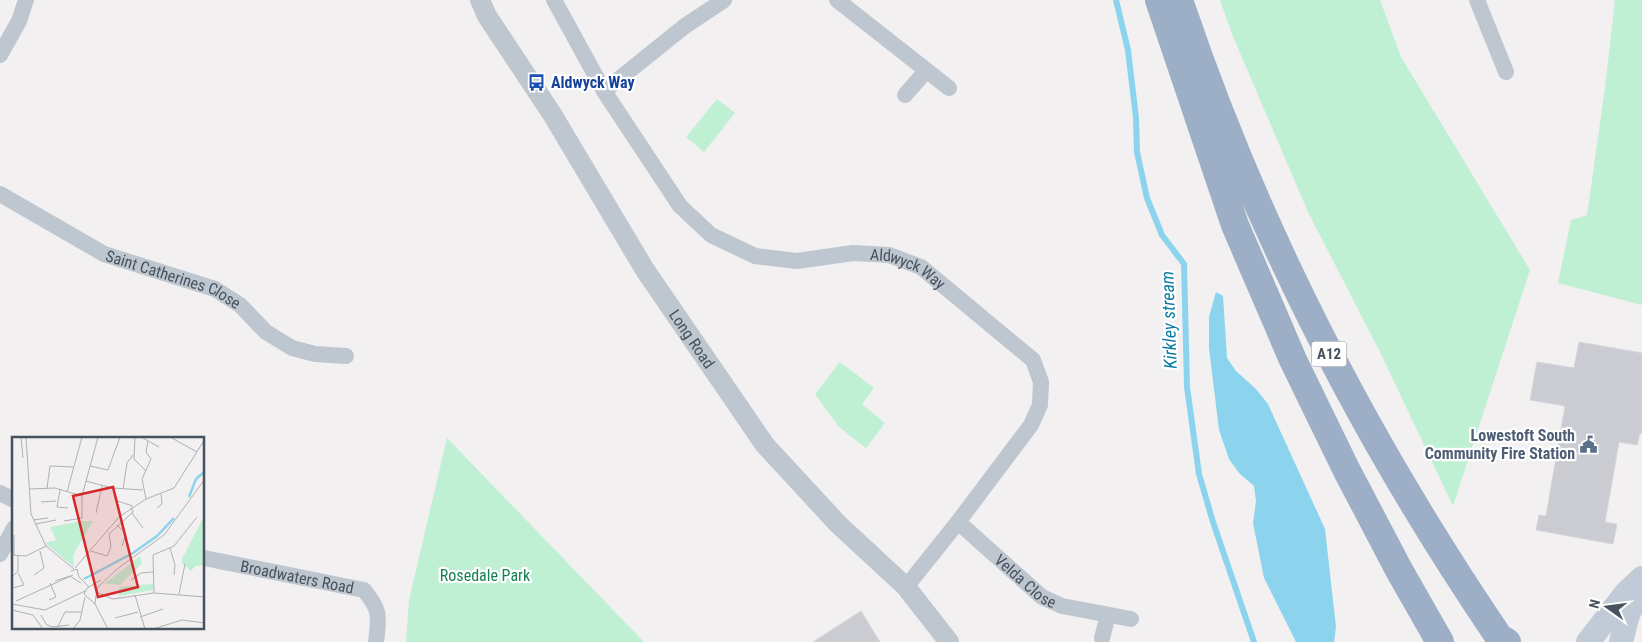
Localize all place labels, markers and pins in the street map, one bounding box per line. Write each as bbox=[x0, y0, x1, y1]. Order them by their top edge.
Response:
bus stop icon: Aldwyck Way bbox=[527, 72, 547, 92]
place label: Aldwyck Way bbox=[551, 73, 635, 92]
place label: Lowestoft South Community Fire Station bbox=[1425, 426, 1575, 463]
public building icon: Lowestoft South Community Fire Station bbox=[1579, 434, 1599, 454]

